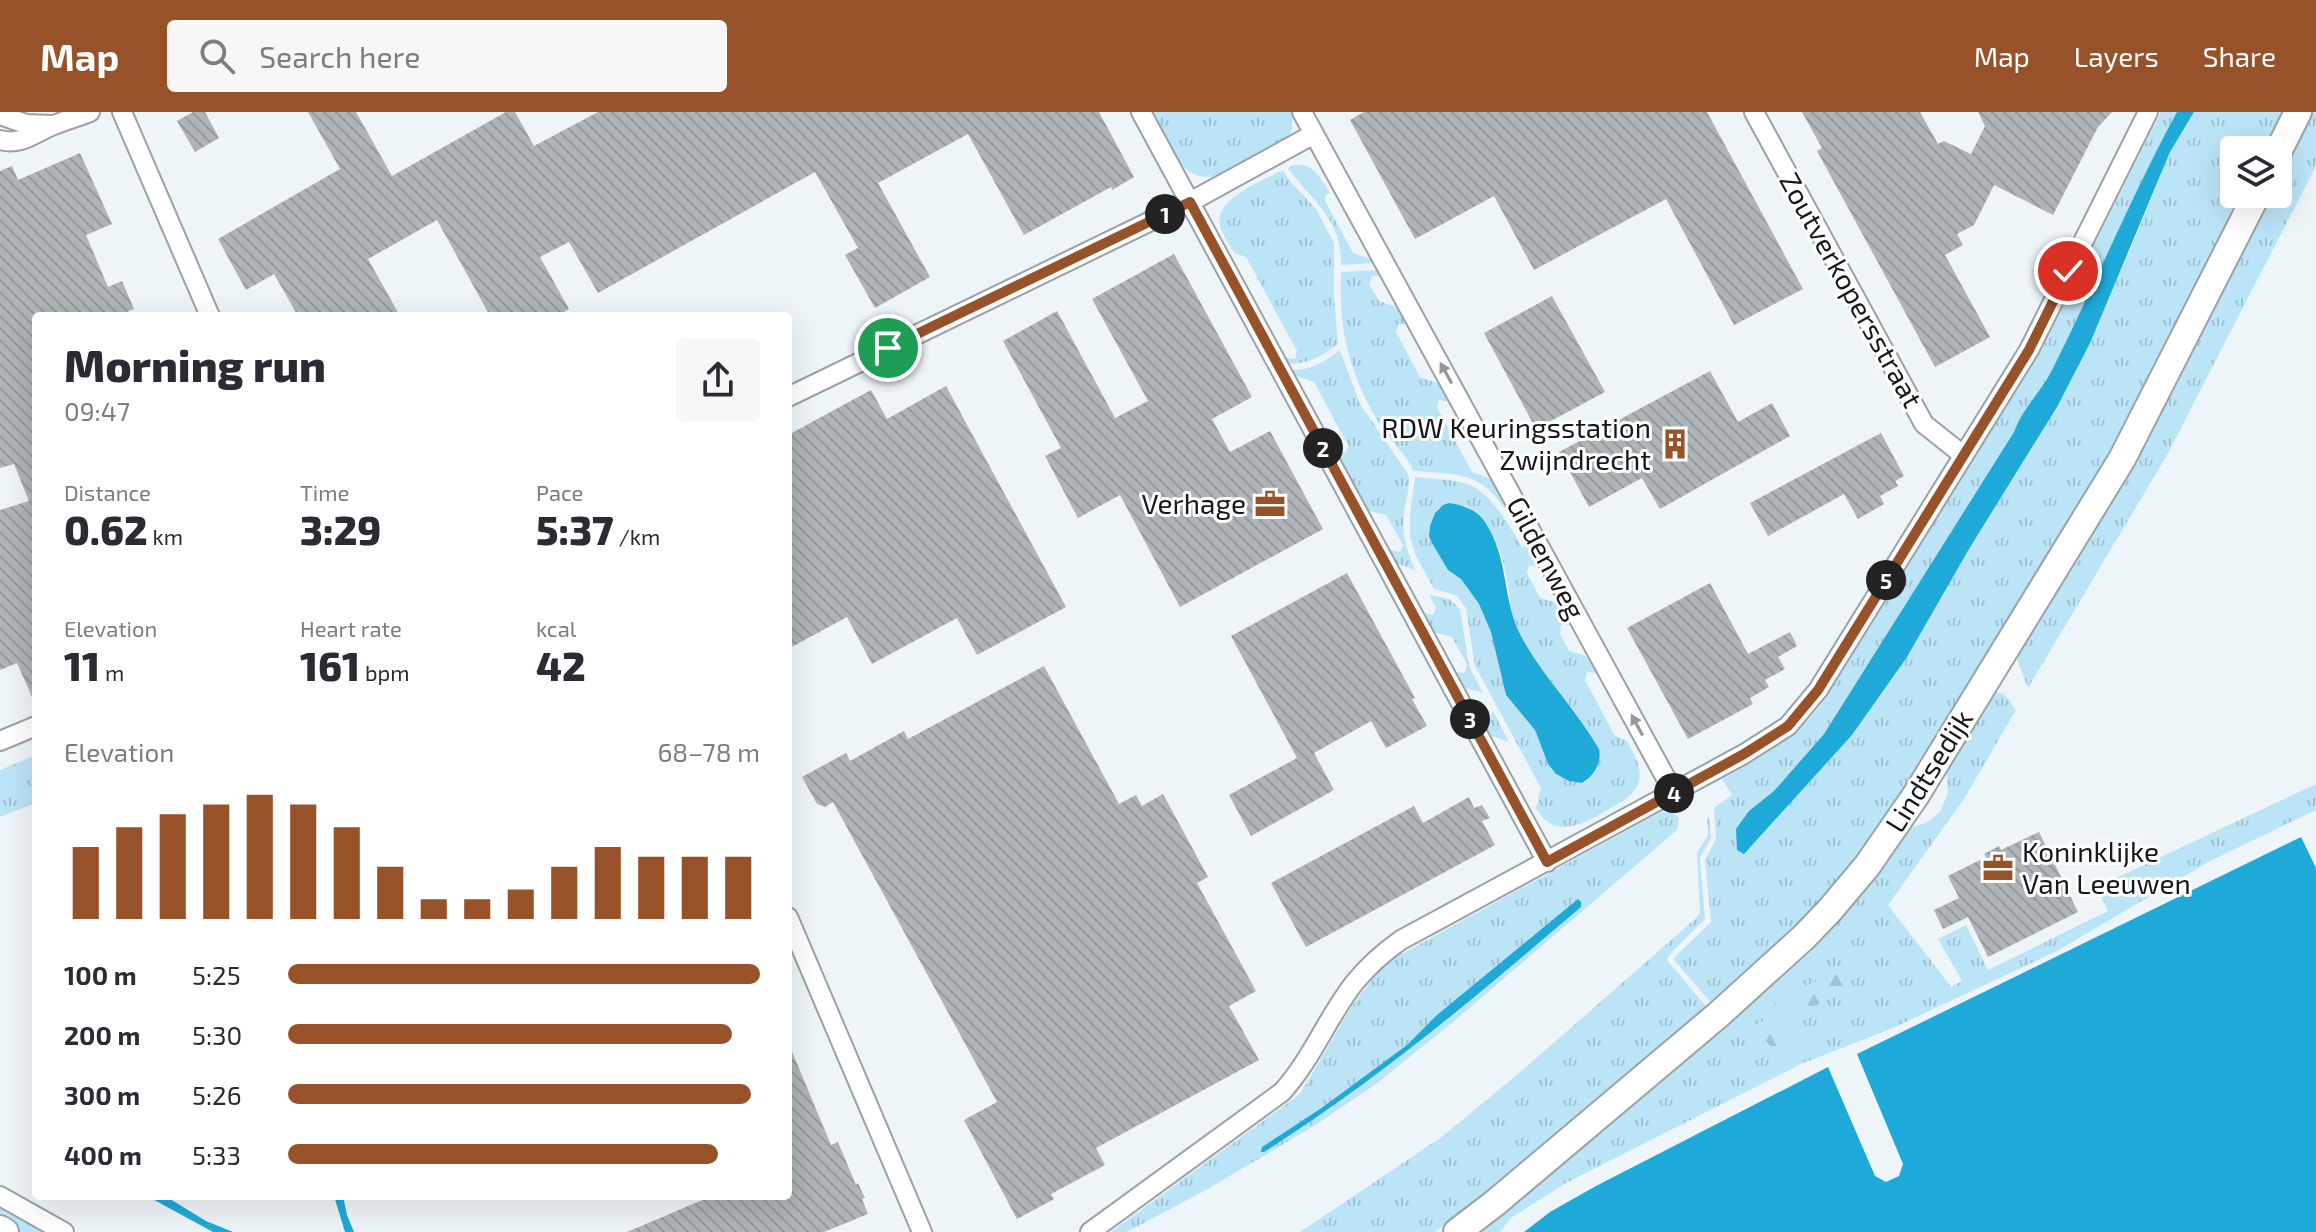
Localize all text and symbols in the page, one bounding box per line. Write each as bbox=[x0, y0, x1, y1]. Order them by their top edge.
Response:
search box bbox=[167, 20, 727, 92]
text: Map bbox=[40, 33, 119, 79]
icon: search bbox=[195, 34, 239, 78]
text: Search here bbox=[259, 38, 420, 74]
text: Map bbox=[1974, 39, 2030, 73]
text: Layers bbox=[2074, 39, 2159, 73]
text: Share bbox=[2203, 39, 2276, 73]
map controls bbox=[2220, 136, 2292, 208]
button: layers bbox=[2220, 136, 2292, 208]
street label: Zoutverkopersstraat bbox=[1773, 166, 1931, 413]
pin: 1 bbox=[1145, 194, 1185, 234]
text: 1 bbox=[1160, 201, 1170, 227]
pin bbox=[2034, 237, 2102, 305]
icon: check bbox=[2046, 249, 2090, 293]
pin bbox=[854, 314, 922, 382]
icon: arrive bbox=[866, 326, 910, 370]
text: Morning run bbox=[64, 338, 326, 391]
button: share bbox=[676, 338, 760, 422]
one-way arrow bbox=[1439, 362, 1453, 384]
text: 09:47 bbox=[64, 395, 130, 426]
place label: RDW Keuringsstation Zwijndrecht bbox=[1381, 410, 1651, 476]
building icon: RDW Keuringsstation Zwijndrecht bbox=[1658, 427, 1692, 461]
pin: 2 bbox=[1303, 428, 1343, 468]
text: 2 bbox=[1317, 435, 1329, 461]
text: Distance bbox=[64, 479, 151, 505]
text: Time bbox=[300, 479, 349, 505]
text: Pace bbox=[536, 479, 583, 505]
place label: Verhage bbox=[1142, 486, 1246, 520]
office icon: Verhage bbox=[1253, 487, 1287, 521]
street label: Gildenweg bbox=[1500, 490, 1593, 625]
text: 0.62 bbox=[64, 505, 148, 553]
text: 3:29 bbox=[300, 505, 381, 553]
text: 5:37 bbox=[536, 505, 614, 553]
text: km bbox=[148, 523, 183, 549]
text: /km bbox=[614, 523, 660, 549]
pin: 5 bbox=[1866, 560, 1906, 600]
text: 5 bbox=[1880, 567, 1892, 593]
text: Elevation bbox=[64, 615, 157, 641]
text: Heart rate bbox=[300, 615, 402, 641]
text: kcal bbox=[536, 615, 576, 641]
text: 11 bbox=[64, 641, 100, 689]
text: 161 bbox=[300, 641, 360, 689]
text: 42 bbox=[536, 641, 586, 689]
text: m bbox=[100, 659, 124, 685]
text: bpm bbox=[360, 659, 410, 685]
pin: 3 bbox=[1450, 699, 1490, 739]
street label: Lindtsedijk bbox=[1877, 703, 1979, 838]
text: 3 bbox=[1464, 706, 1476, 732]
one-way arrow bbox=[1630, 713, 1644, 736]
text: Elevation bbox=[64, 736, 174, 767]
text: 68–78 m bbox=[657, 736, 760, 767]
pin: 4 bbox=[1654, 773, 1694, 813]
text: 4 bbox=[1667, 780, 1681, 806]
place label: Koninklijke Van Leeuwen bbox=[2022, 834, 2191, 900]
office icon: Koninklijke Van Leeuwen bbox=[1981, 851, 2015, 885]
text: 100 m bbox=[64, 959, 137, 990]
text: 5:25 bbox=[192, 959, 241, 990]
text: 200 m bbox=[64, 1019, 140, 1050]
text: 5:30 bbox=[192, 1019, 242, 1050]
text: 300 m bbox=[64, 1079, 140, 1110]
text: 5:26 bbox=[192, 1079, 242, 1110]
text: 400 m bbox=[64, 1139, 142, 1170]
text: 5:33 bbox=[192, 1139, 241, 1170]

